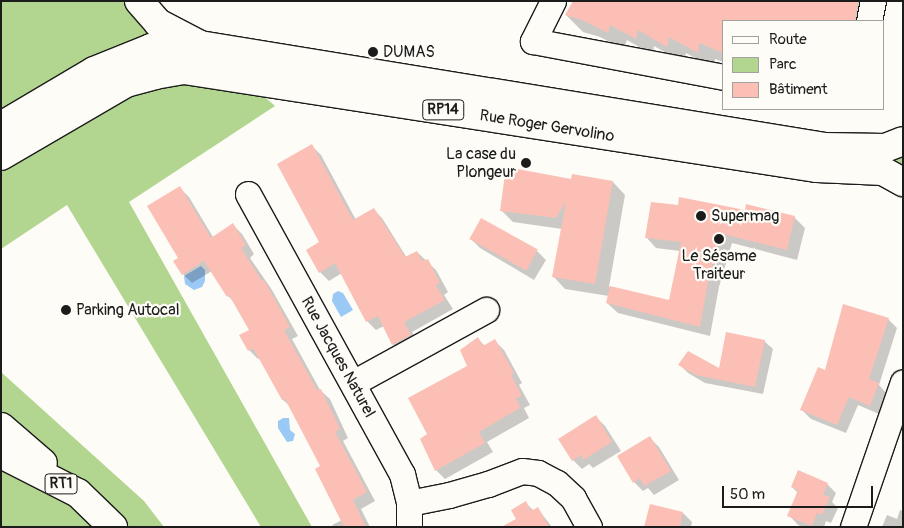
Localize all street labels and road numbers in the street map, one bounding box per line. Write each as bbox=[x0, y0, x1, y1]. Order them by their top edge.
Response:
road number: RP14 bbox=[422, 98, 464, 122]
street label: Rue Roger Gervolino bbox=[478, 106, 616, 146]
street label: Rue Jacques Naturel bbox=[297, 293, 379, 421]
road number: RT1 bbox=[44, 472, 78, 496]

